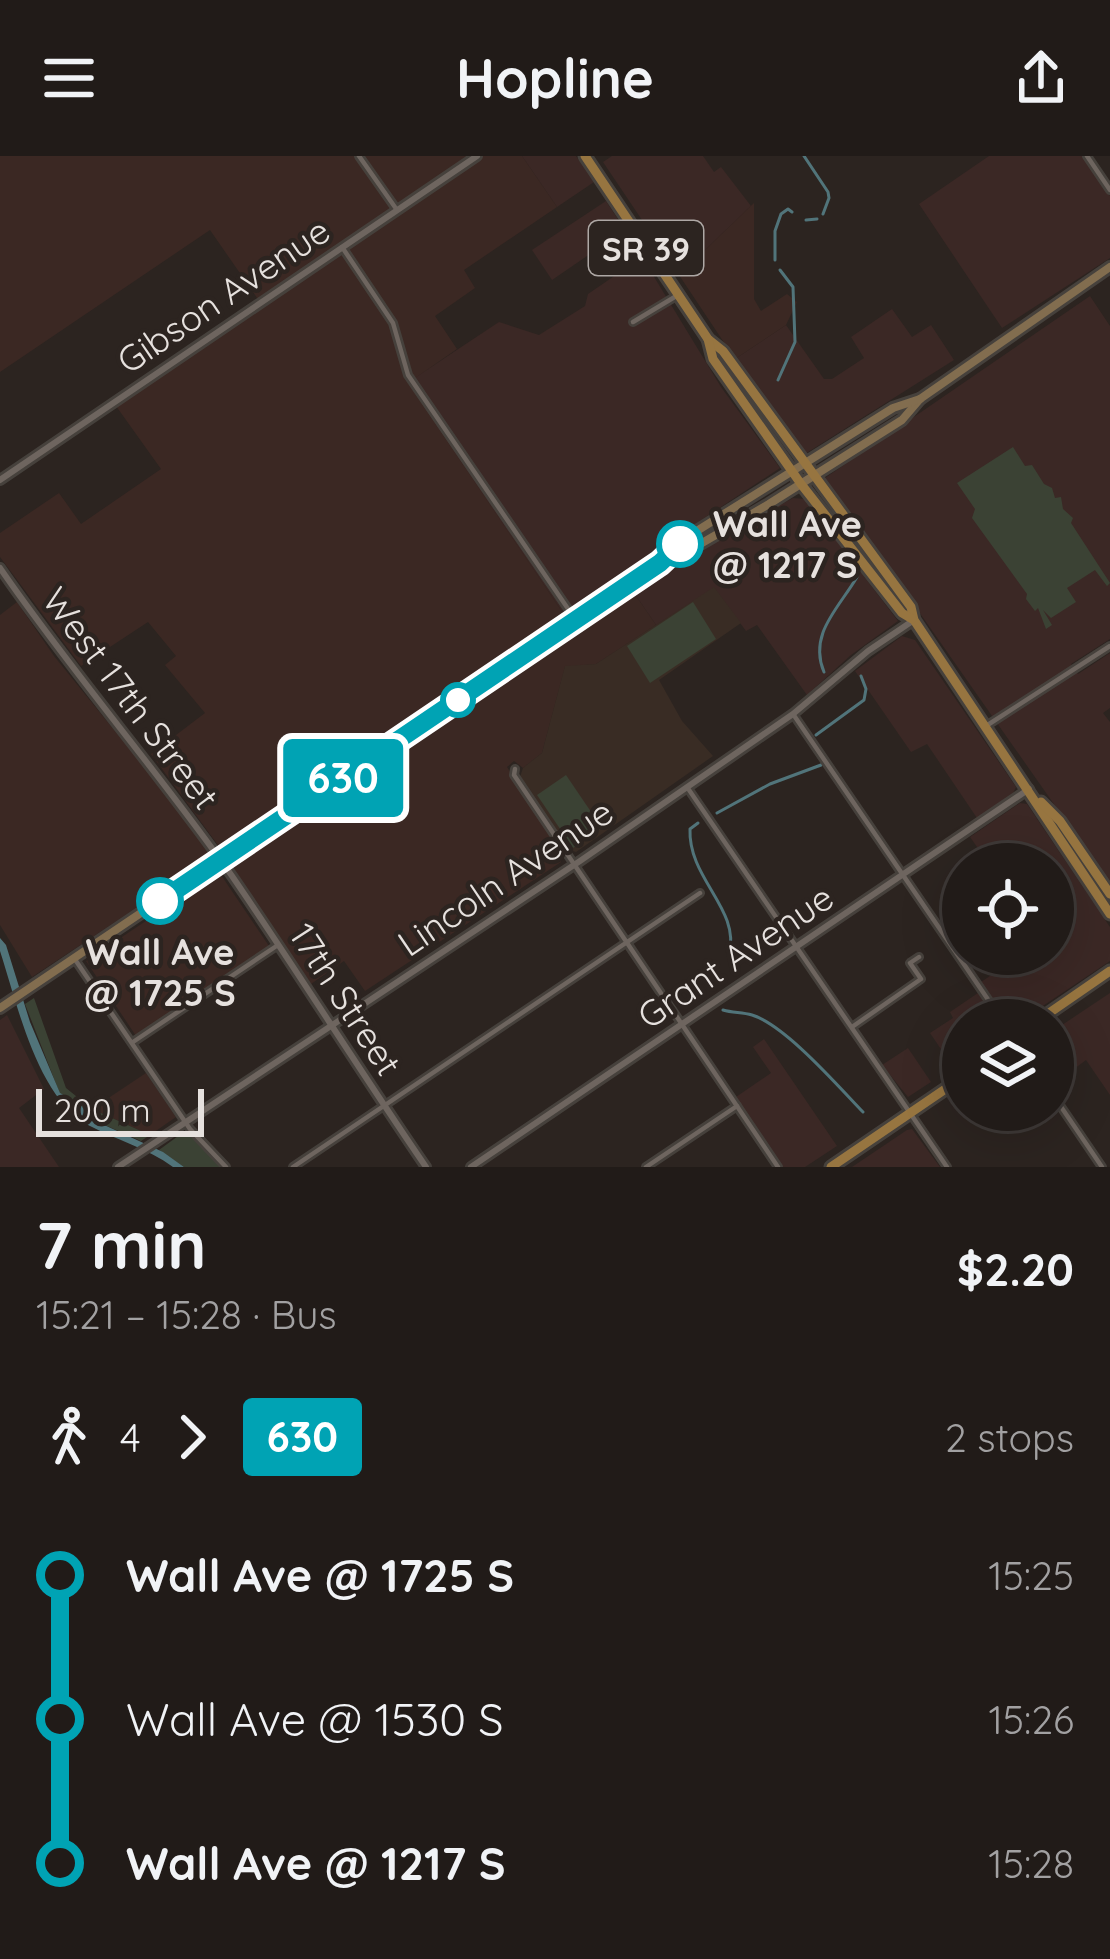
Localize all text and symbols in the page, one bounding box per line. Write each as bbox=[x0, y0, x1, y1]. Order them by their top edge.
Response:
text: Hopline bbox=[456, 44, 654, 112]
icon: menu bbox=[36, 45, 102, 111]
icon: share bbox=[1008, 45, 1074, 111]
street label: Gibson Avenue bbox=[108, 207, 338, 383]
road number: SR 39 bbox=[589, 221, 703, 275]
place label: Wall Ave @ 1217 S bbox=[713, 501, 862, 587]
marker: Wall Ave @ 1217 S bbox=[658, 522, 702, 566]
street label: West 17th Street bbox=[33, 578, 229, 818]
unlabelled marker bbox=[442, 684, 474, 716]
line badge: 630 bbox=[274, 739, 412, 817]
text: 630 bbox=[307, 751, 379, 804]
street label: Lincoln Avenue bbox=[389, 788, 621, 966]
map controls bbox=[942, 843, 1074, 1131]
button: locate bbox=[942, 843, 1074, 975]
street label: Grant Avenue bbox=[629, 874, 841, 1038]
marker: Wall Ave @ 1725 S bbox=[138, 879, 182, 923]
street label: 17th Street bbox=[280, 914, 412, 1084]
place label: Wall Ave @ 1725 S bbox=[84, 929, 236, 1015]
button: layers bbox=[942, 999, 1074, 1131]
scale bar bbox=[36, 1083, 204, 1136]
text: 200 m bbox=[54, 1089, 151, 1130]
text: 7 min bbox=[36, 1203, 206, 1286]
text: $2.20 bbox=[957, 1241, 1074, 1297]
text: 15:21 – 15:28 · Bus bbox=[36, 1290, 337, 1339]
icon: walk bbox=[36, 1404, 102, 1470]
icon: forward bbox=[159, 1404, 225, 1470]
text: 630 bbox=[267, 1410, 338, 1463]
text: 4 bbox=[120, 1413, 141, 1462]
text: 2 stops bbox=[945, 1413, 1074, 1462]
text: Wall Ave @ 1725 S bbox=[126, 1547, 514, 1603]
text: 15:25 bbox=[988, 1551, 1074, 1600]
text: Wall Ave @ 1530 S bbox=[126, 1691, 504, 1747]
text: 15:26 bbox=[988, 1695, 1074, 1744]
text: Wall Ave @ 1217 S bbox=[126, 1835, 506, 1891]
text: 15:28 bbox=[988, 1839, 1074, 1888]

